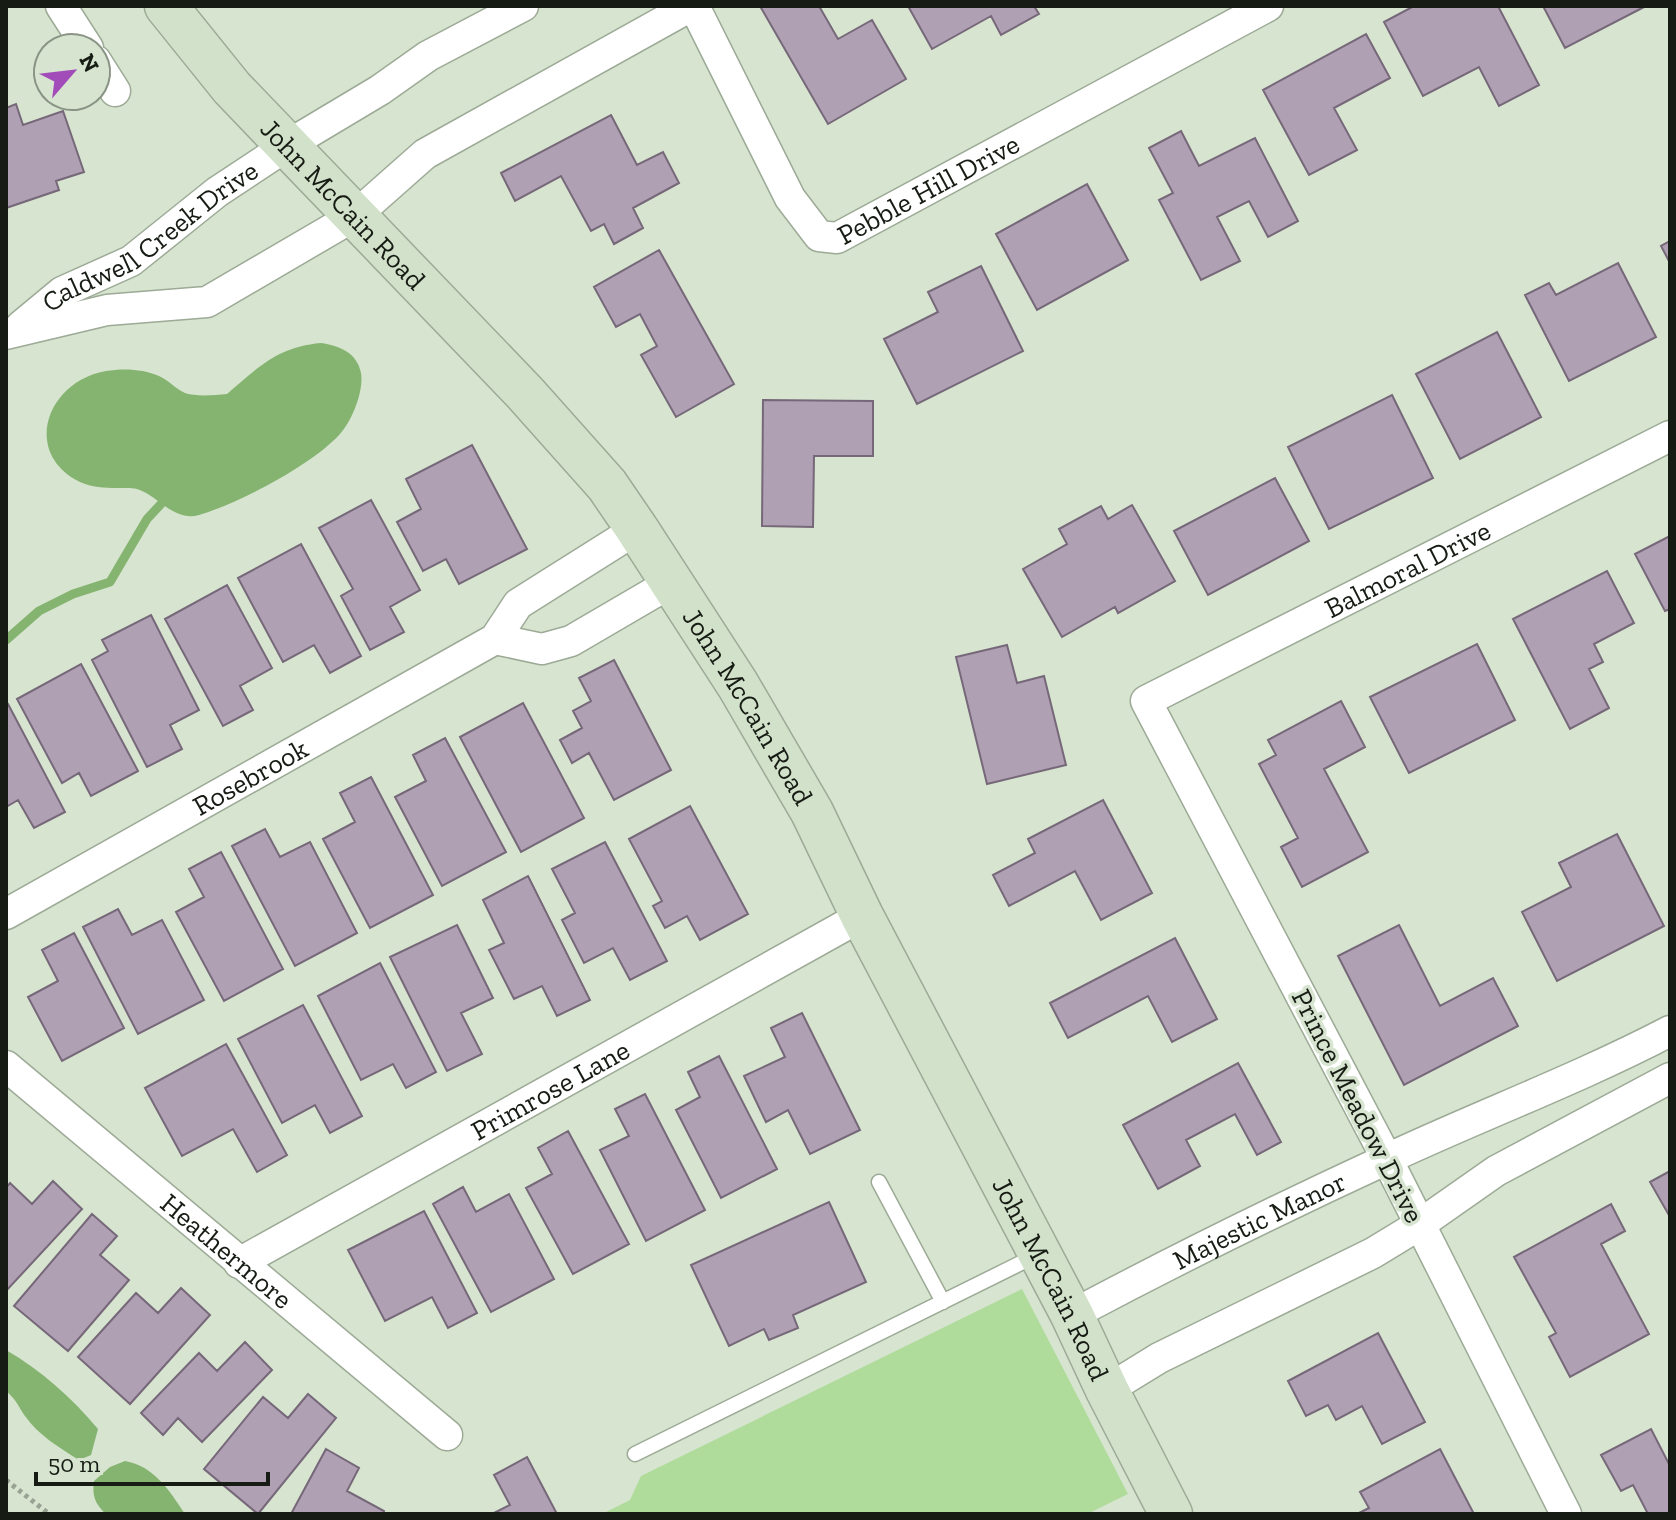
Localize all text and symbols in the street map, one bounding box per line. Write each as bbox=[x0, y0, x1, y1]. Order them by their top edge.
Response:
north arrow bbox=[32, 32, 112, 112]
text: N bbox=[73, 49, 105, 77]
street label: John McCain Road bbox=[254, 112, 433, 296]
street label: Pebble Hill Drive bbox=[831, 127, 1025, 251]
street label: Caldwell Creek Drive bbox=[35, 153, 264, 319]
street label: Balmoral Drive bbox=[1319, 513, 1496, 625]
street label: John McCain Road bbox=[676, 602, 820, 810]
street label: Rosebrook bbox=[187, 731, 314, 822]
street label: Prince Meadow Drive bbox=[1285, 984, 1431, 1228]
street label: Primrose Lane bbox=[465, 1033, 635, 1147]
street label: Majestic Manor bbox=[1167, 1164, 1351, 1276]
street label: John McCain Road bbox=[986, 1171, 1117, 1385]
street label: Heathermore bbox=[154, 1186, 299, 1315]
scale bar bbox=[36, 1436, 268, 1486]
text: 50 m bbox=[48, 1449, 101, 1478]

